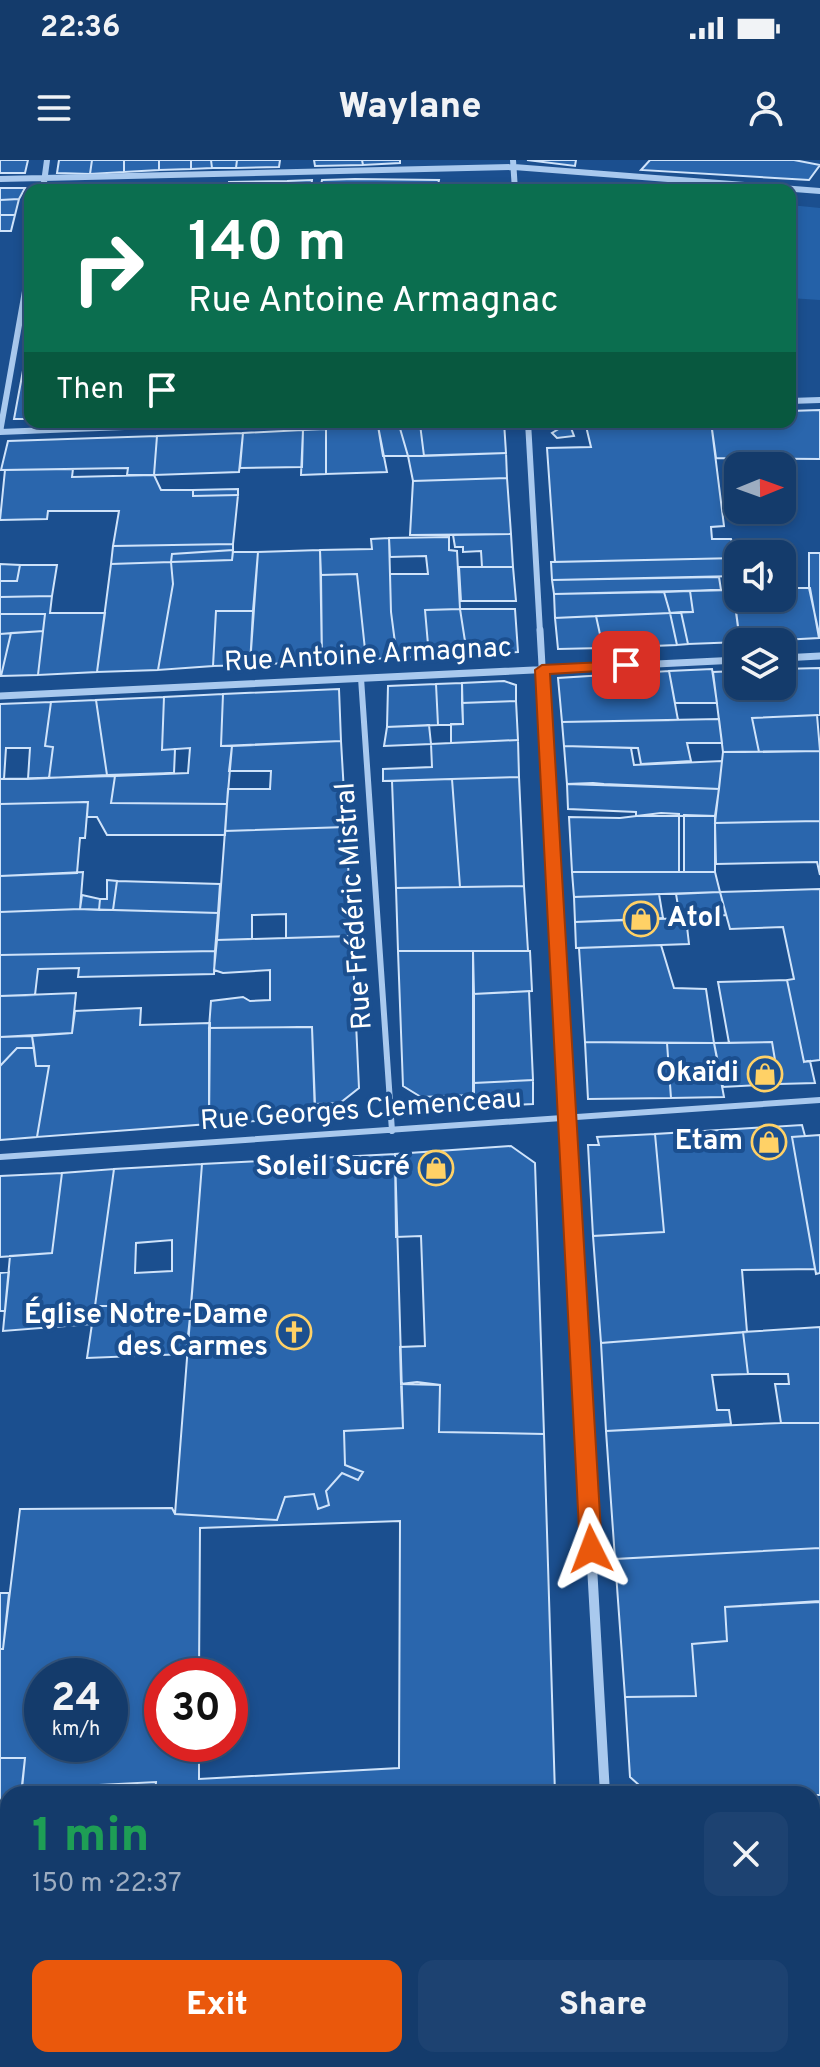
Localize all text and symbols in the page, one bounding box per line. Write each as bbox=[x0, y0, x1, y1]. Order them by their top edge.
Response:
text: 22:36 bbox=[40, 10, 120, 47]
text: Waylane bbox=[338, 85, 482, 131]
icon: menu bbox=[32, 86, 76, 130]
icon: person bbox=[744, 86, 788, 130]
text: 140 m bbox=[188, 210, 346, 280]
icon: right bbox=[56, 216, 160, 320]
text: Rue Antoine Armagnac bbox=[188, 279, 559, 325]
icon: arrive bbox=[140, 368, 184, 412]
text: Then bbox=[56, 372, 124, 409]
north arrow bbox=[724, 452, 796, 524]
map controls bbox=[724, 452, 796, 700]
button: sound bbox=[724, 540, 796, 612]
button: layers bbox=[724, 628, 796, 700]
street label: Rue Antoine Armagnac bbox=[223, 630, 513, 682]
pin bbox=[592, 631, 660, 699]
icon: arrive bbox=[604, 643, 648, 687]
street label: Rue Frédéric Mistral bbox=[328, 781, 382, 1031]
shop icon: Atol bbox=[622, 900, 660, 938]
place label: Atol bbox=[667, 901, 722, 937]
shop icon: Okaïdi bbox=[746, 1055, 784, 1093]
place label: Okaïdi bbox=[656, 1056, 739, 1092]
street label: Rue Georges Clemenceau bbox=[199, 1082, 523, 1140]
shop icon: Etam bbox=[750, 1123, 788, 1161]
place label: Etam bbox=[675, 1124, 743, 1160]
shop icon: Soleil Sucré bbox=[417, 1149, 455, 1187]
place label: Soleil Sucré bbox=[256, 1150, 410, 1186]
place label: Église Notre-Dame des Carmes bbox=[24, 1296, 268, 1366]
church icon: Église Notre-Dame des Carmes bbox=[275, 1313, 313, 1351]
position arrow bbox=[549, 1507, 633, 1591]
speed limit sign: 30 bbox=[144, 1658, 248, 1762]
text: 24 bbox=[51, 1675, 101, 1725]
text: km/h bbox=[52, 1717, 100, 1743]
text: 1 min bbox=[32, 1808, 149, 1868]
button: close bbox=[704, 1812, 788, 1896]
text: 150 m · 22:37 bbox=[32, 1868, 181, 1901]
button: Exit bbox=[32, 1960, 402, 2052]
button: Share bbox=[418, 1960, 788, 2052]

